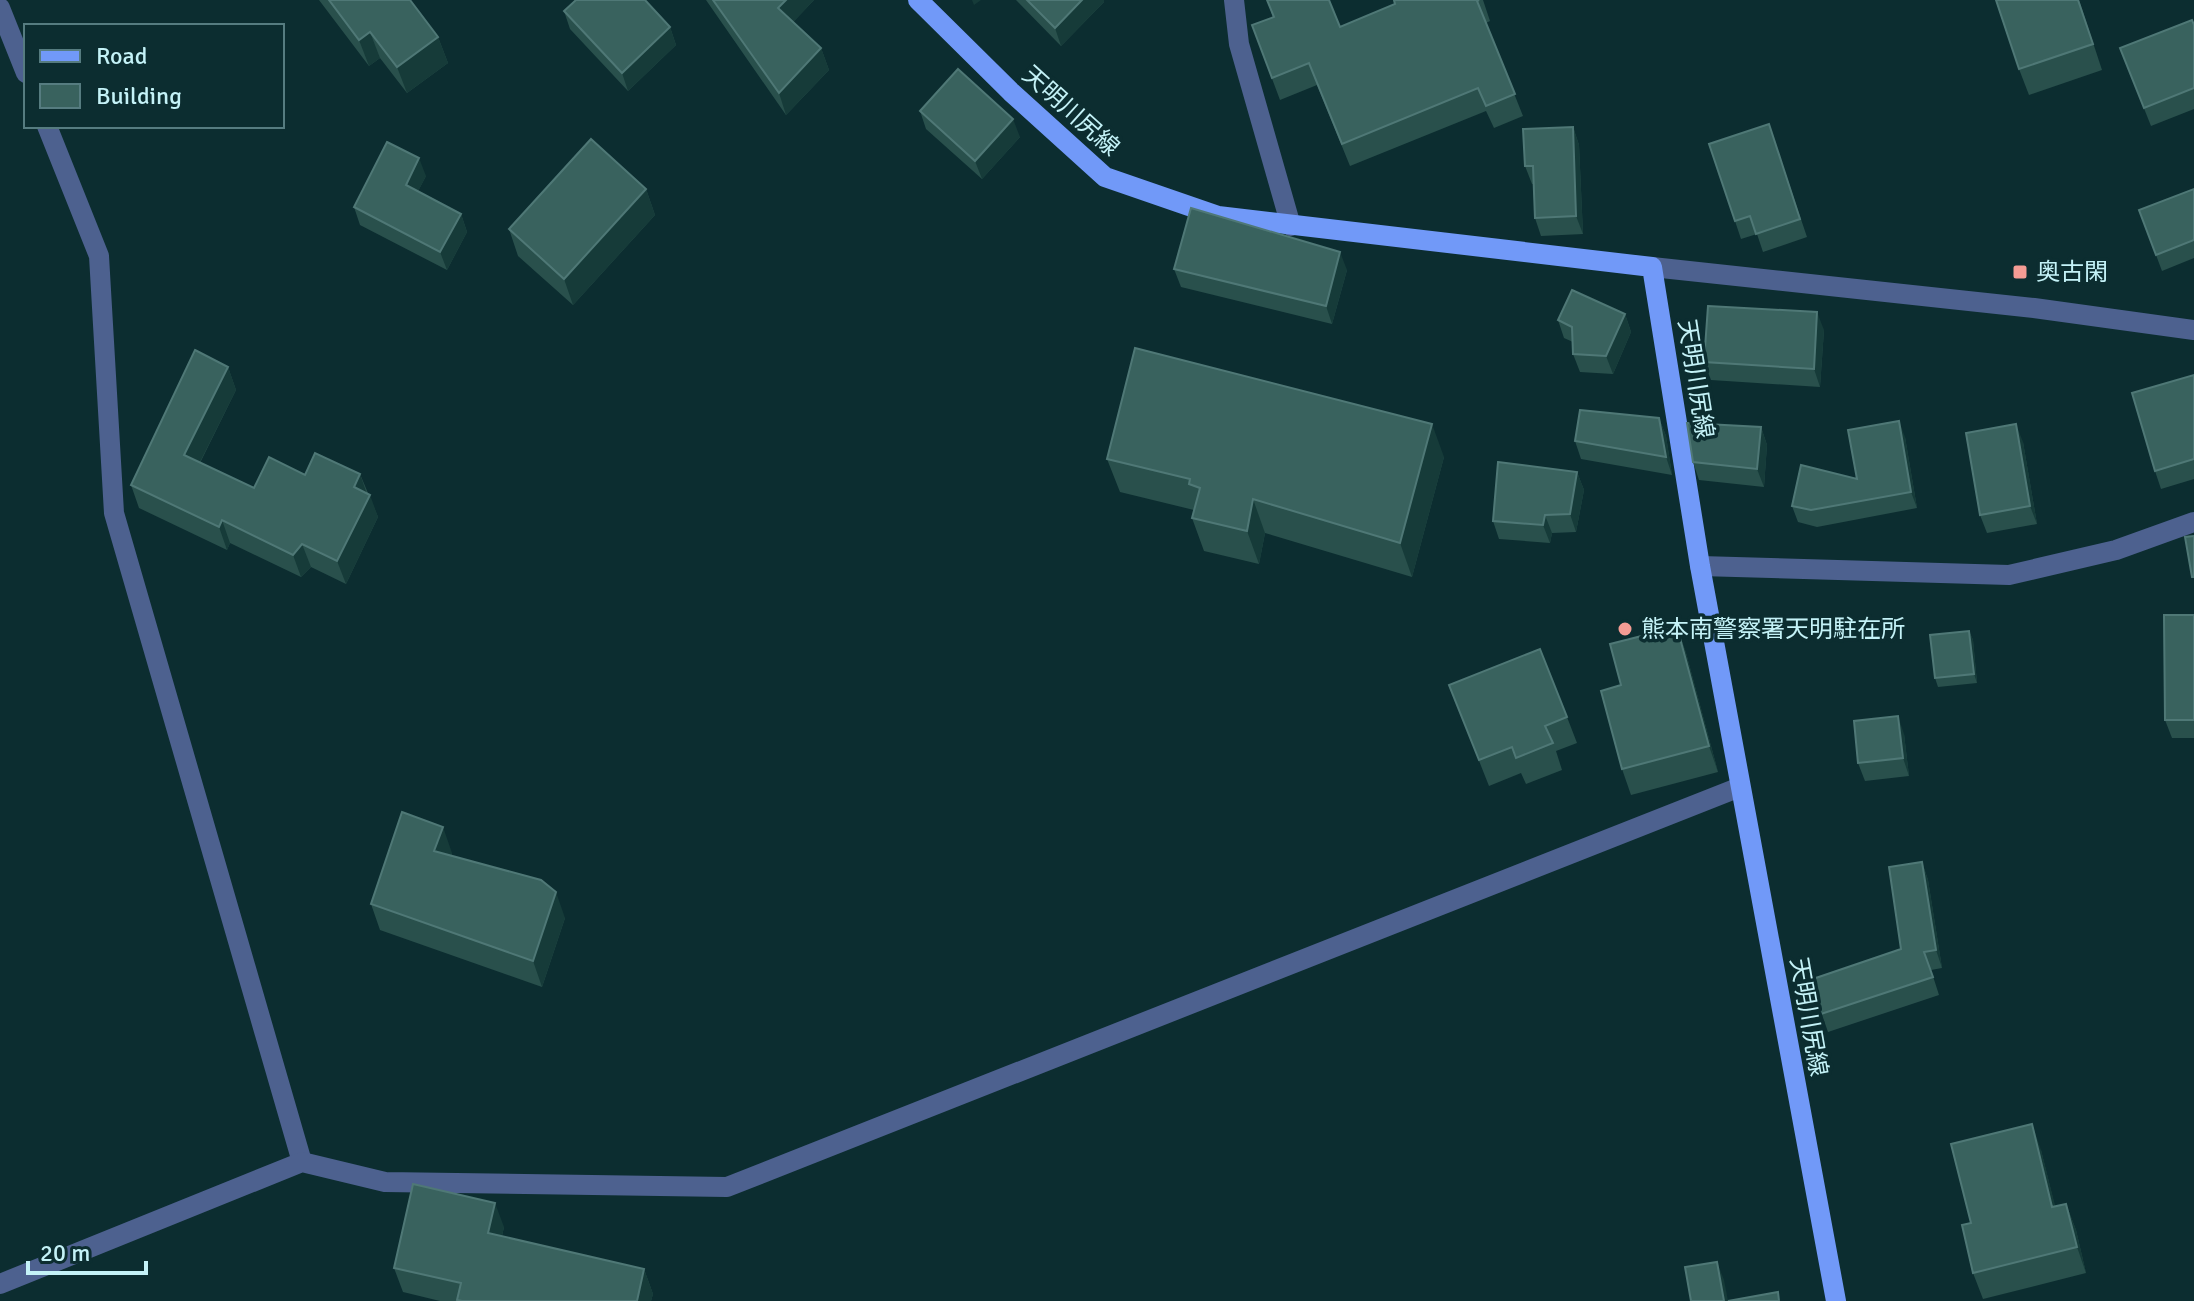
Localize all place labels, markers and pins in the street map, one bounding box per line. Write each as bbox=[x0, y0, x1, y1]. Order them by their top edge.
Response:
place label: 奥古閑 bbox=[2036, 257, 2108, 287]
marker: 奥古閑 bbox=[2011, 263, 2029, 281]
place label: 熊本南警察署天明駐在所 bbox=[1641, 614, 1905, 644]
marker: 熊本南警察署天明駐在所 bbox=[1616, 620, 1634, 638]

